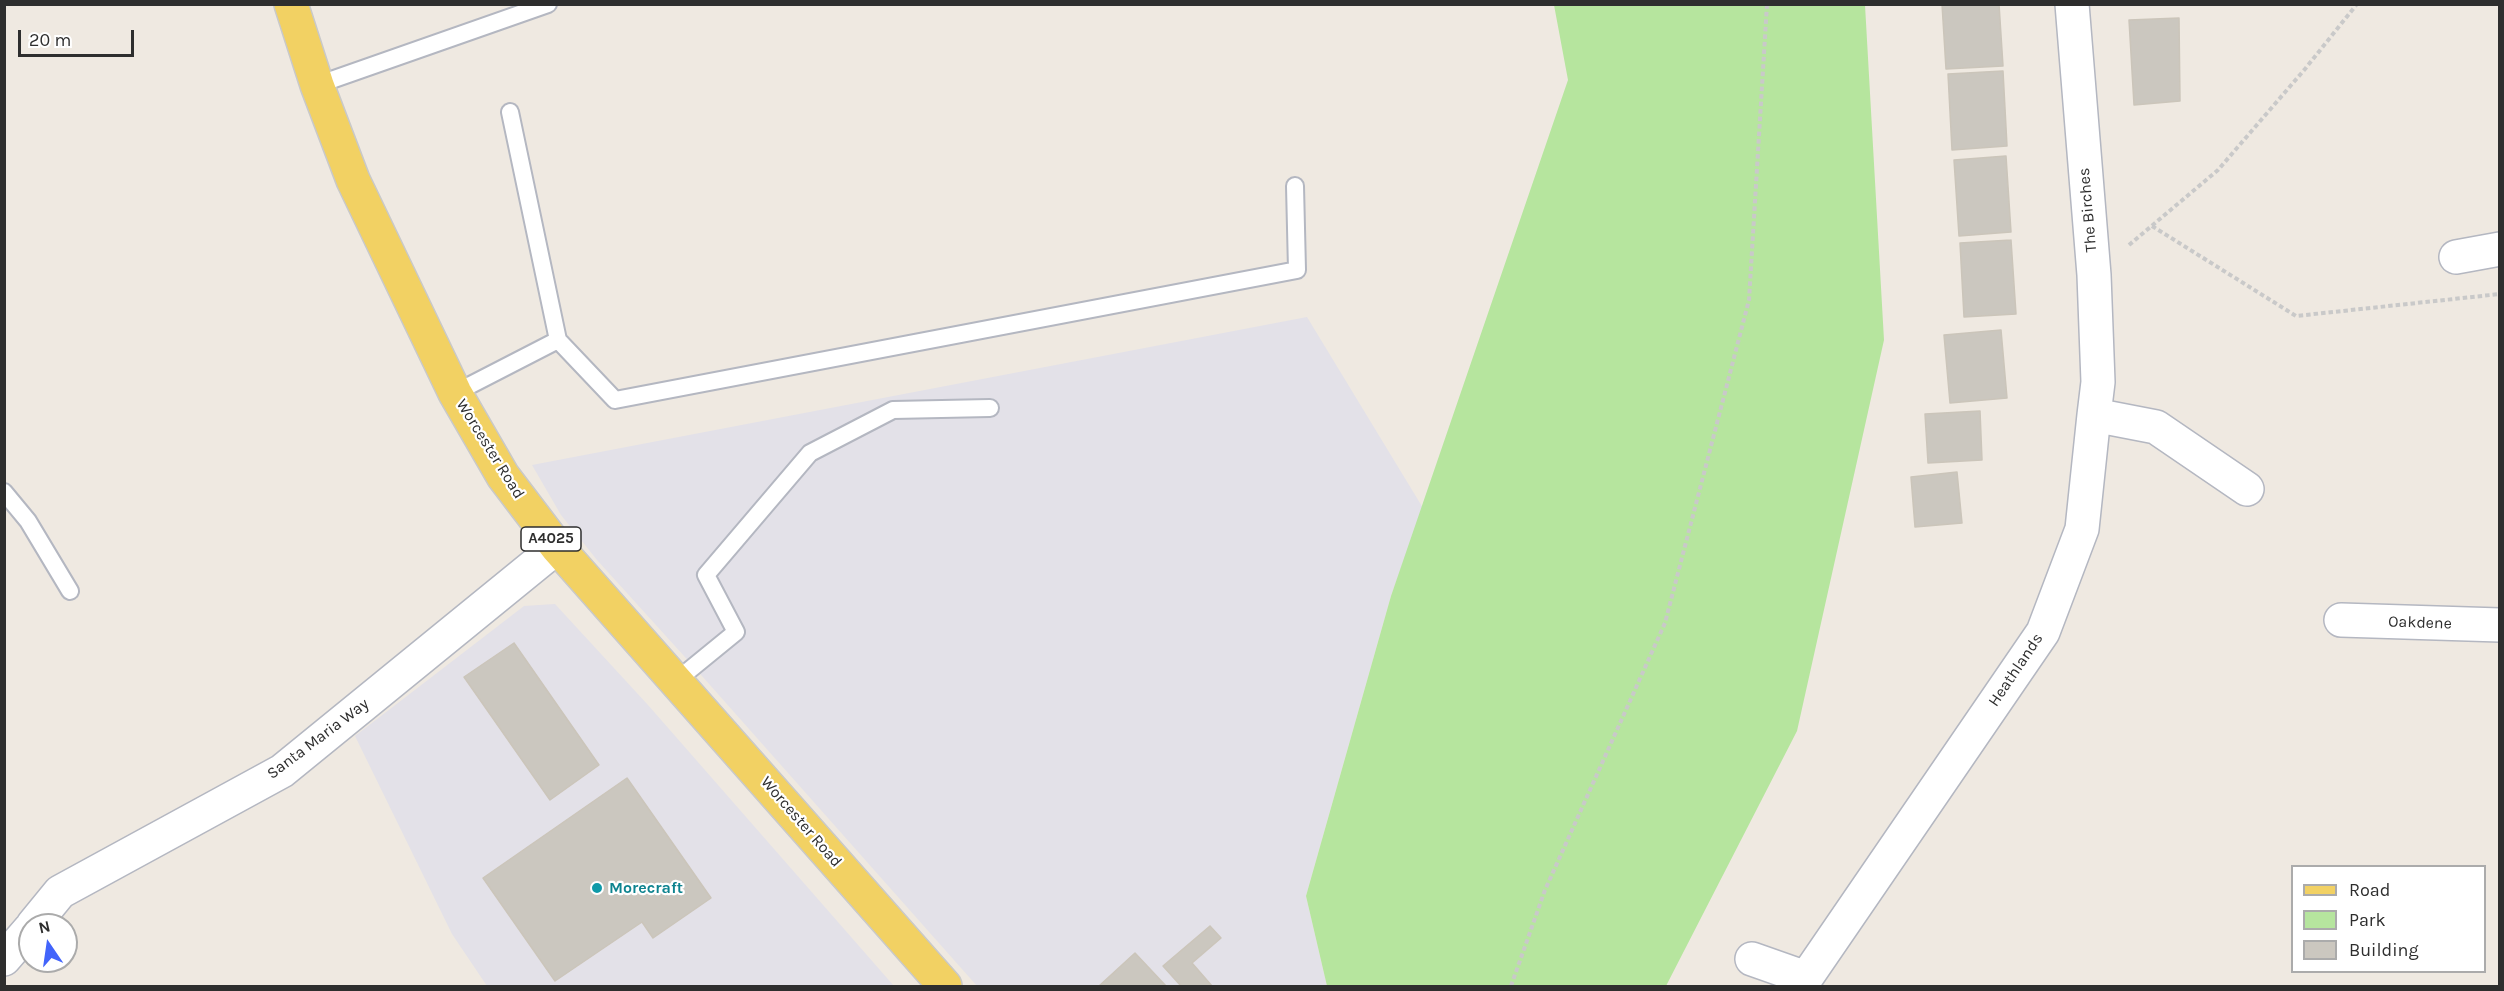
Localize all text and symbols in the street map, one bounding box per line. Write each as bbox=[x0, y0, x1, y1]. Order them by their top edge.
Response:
scale bar bbox=[21, 18, 136, 56]
text: 20 m bbox=[29, 29, 71, 51]
street label: The Birches bbox=[2075, 167, 2101, 253]
street label: Worcester Road bbox=[452, 396, 528, 502]
road number: A4025 bbox=[521, 527, 581, 551]
street label: Oakdene bbox=[2388, 612, 2452, 634]
street label: Heathlands bbox=[1984, 630, 2048, 710]
street label: Santa Maria Way bbox=[263, 695, 373, 783]
street label: Worcester Road bbox=[756, 773, 846, 871]
legend bbox=[2291, 865, 2486, 973]
place label: Morecraft bbox=[609, 878, 683, 898]
text: Road bbox=[2349, 879, 2390, 901]
marker: Morecraft bbox=[590, 881, 604, 895]
text: Park bbox=[2349, 909, 2386, 931]
north arrow bbox=[18, 913, 78, 973]
text: N bbox=[37, 916, 52, 937]
text: Building bbox=[2349, 939, 2419, 961]

